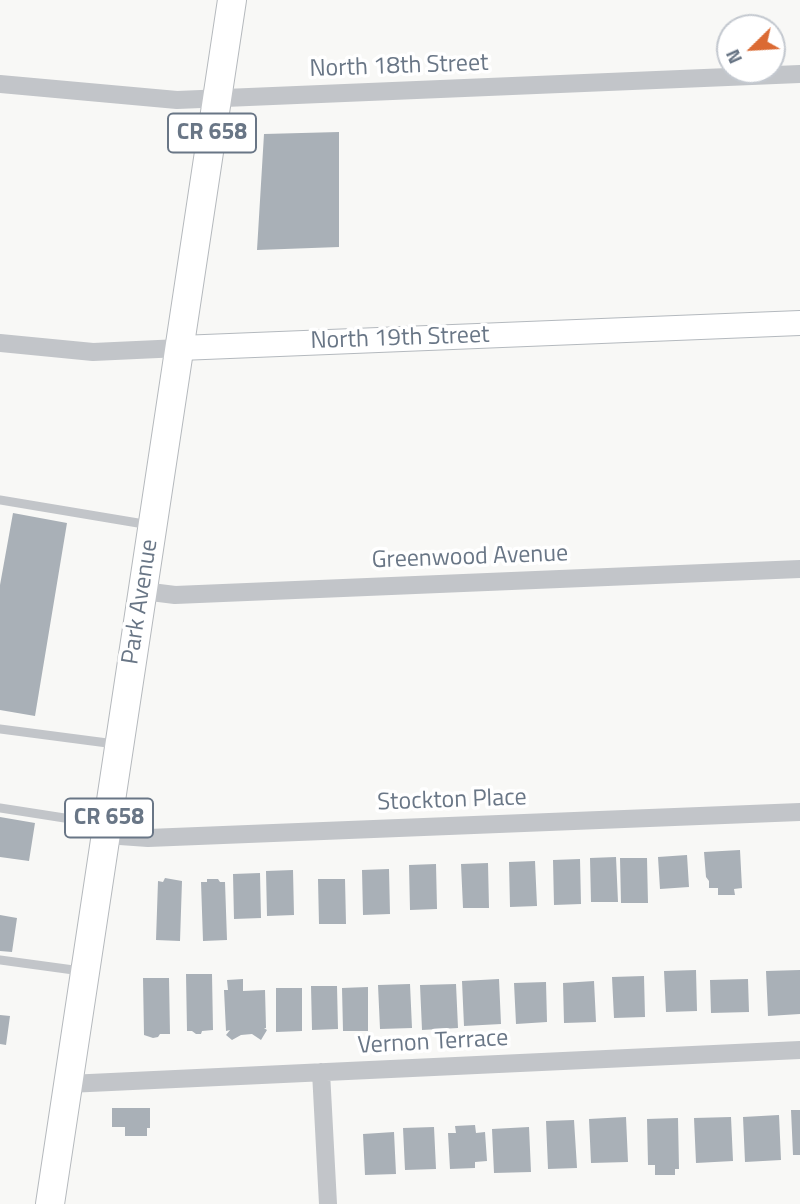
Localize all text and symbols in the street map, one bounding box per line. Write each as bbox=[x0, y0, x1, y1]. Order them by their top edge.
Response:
north arrow bbox=[716, 14, 786, 84]
text: N bbox=[717, 45, 749, 69]
street label: North 18th Street bbox=[309, 49, 489, 85]
road number: CR 658 bbox=[168, 114, 256, 152]
street label: North 19th Street bbox=[310, 321, 490, 357]
street label: Park Avenue bbox=[117, 537, 165, 667]
street label: Greenwood Avenue bbox=[371, 540, 569, 576]
street label: Stockton Place bbox=[377, 784, 527, 818]
road number: CR 658 bbox=[65, 798, 153, 838]
street label: Vernon Terrace bbox=[357, 1025, 509, 1061]

